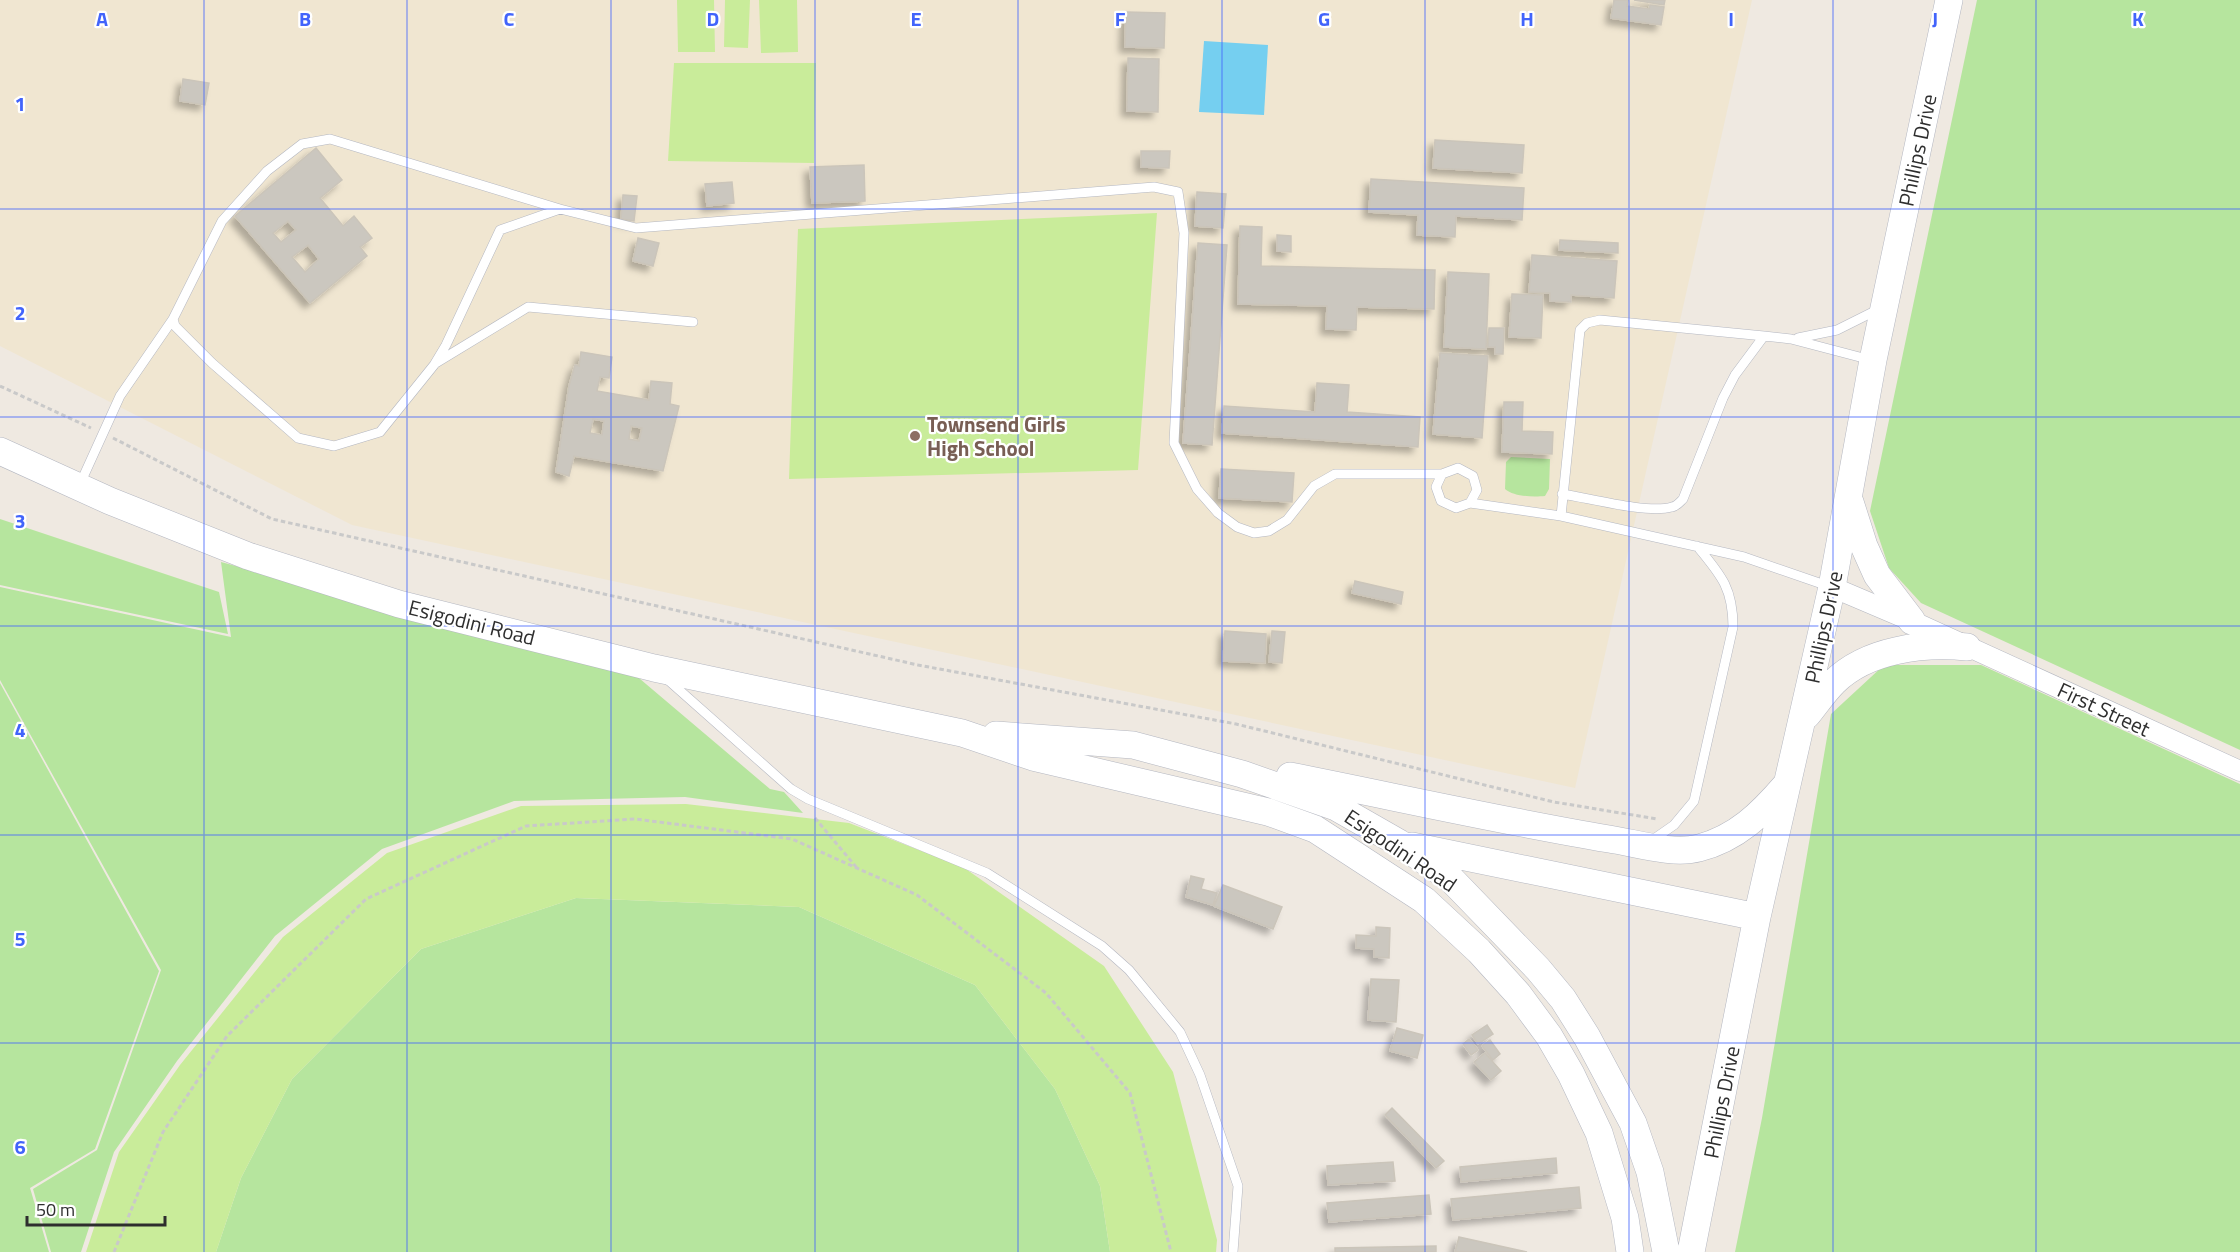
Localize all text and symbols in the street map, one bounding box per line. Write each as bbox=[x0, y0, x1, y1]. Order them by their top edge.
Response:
text: A bbox=[96, 3, 108, 34]
text: B bbox=[299, 3, 311, 34]
text: C bbox=[504, 3, 515, 34]
text: D bbox=[707, 3, 719, 34]
text: E bbox=[910, 3, 922, 34]
text: F bbox=[1115, 3, 1126, 34]
text: G bbox=[1318, 3, 1330, 34]
text: H bbox=[1520, 3, 1534, 34]
text: I bbox=[1728, 3, 1734, 34]
text: J bbox=[1932, 3, 1938, 34]
text: K bbox=[2132, 3, 2144, 34]
text: 1 bbox=[14, 88, 26, 119]
street label: Phillips Drive bbox=[1889, 91, 1945, 209]
text: 2 bbox=[14, 297, 26, 328]
place label: Townsend Girls High School bbox=[927, 408, 1066, 464]
marker: Townsend Girls High School bbox=[908, 429, 922, 443]
text: 3 bbox=[14, 505, 26, 536]
street label: Phillips Drive bbox=[1795, 568, 1851, 686]
street label: Esigodini Road bbox=[405, 591, 539, 653]
street label: First Street bbox=[2052, 674, 2156, 745]
text: 4 bbox=[14, 714, 26, 745]
street label: Esigodini Road bbox=[1338, 801, 1464, 899]
text: 5 bbox=[14, 923, 26, 954]
street label: Phillips Drive bbox=[1694, 1043, 1748, 1161]
text: 6 bbox=[14, 1131, 26, 1162]
scale bar bbox=[27, 1189, 165, 1227]
text: 50 m bbox=[36, 1196, 75, 1223]

